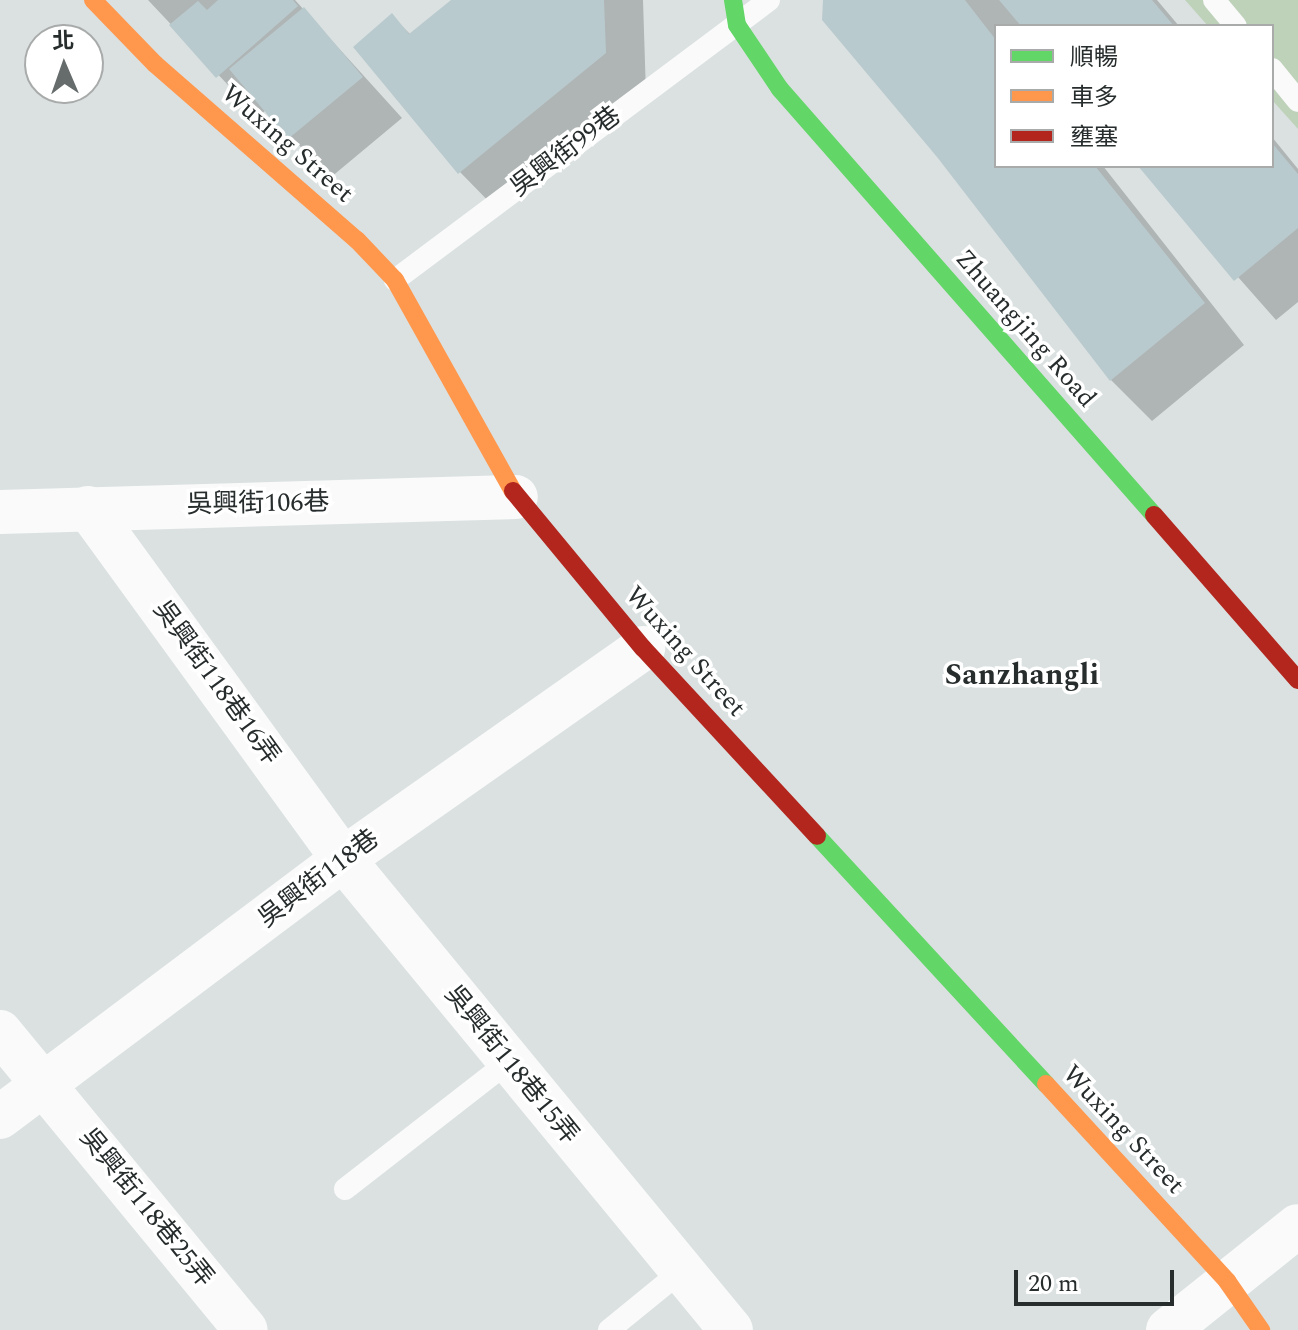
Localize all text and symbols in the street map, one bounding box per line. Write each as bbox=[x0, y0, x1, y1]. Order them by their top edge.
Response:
north arrow bbox=[24, 24, 104, 104]
legend bbox=[994, 24, 1274, 168]
text: 北 bbox=[52, 25, 75, 58]
text: 順暢 bbox=[1070, 40, 1118, 76]
street label: Wuxing Street bbox=[215, 78, 359, 210]
text: 車多 bbox=[1070, 80, 1118, 116]
street label: 吳興街99巷 bbox=[505, 100, 627, 204]
text: 壅塞 bbox=[1070, 120, 1118, 156]
street label: Zhuangjing Road bbox=[948, 244, 1102, 414]
street label: 吳興街106巷 bbox=[186, 487, 330, 521]
street label: Wuxing Street bbox=[618, 580, 752, 724]
street label: 吳興街118巷16弄 bbox=[146, 595, 286, 771]
district label: Sanzhangli bbox=[945, 657, 1099, 693]
street label: 吳興街118巷 bbox=[253, 824, 385, 934]
street label: 吳興街118巷15弄 bbox=[438, 979, 584, 1151]
street label: Wuxing Street bbox=[1055, 1059, 1191, 1201]
street label: 吳興街118巷25弄 bbox=[73, 1122, 219, 1294]
scale bar bbox=[1018, 1254, 1178, 1304]
text: 20 m bbox=[1028, 1266, 1079, 1302]

